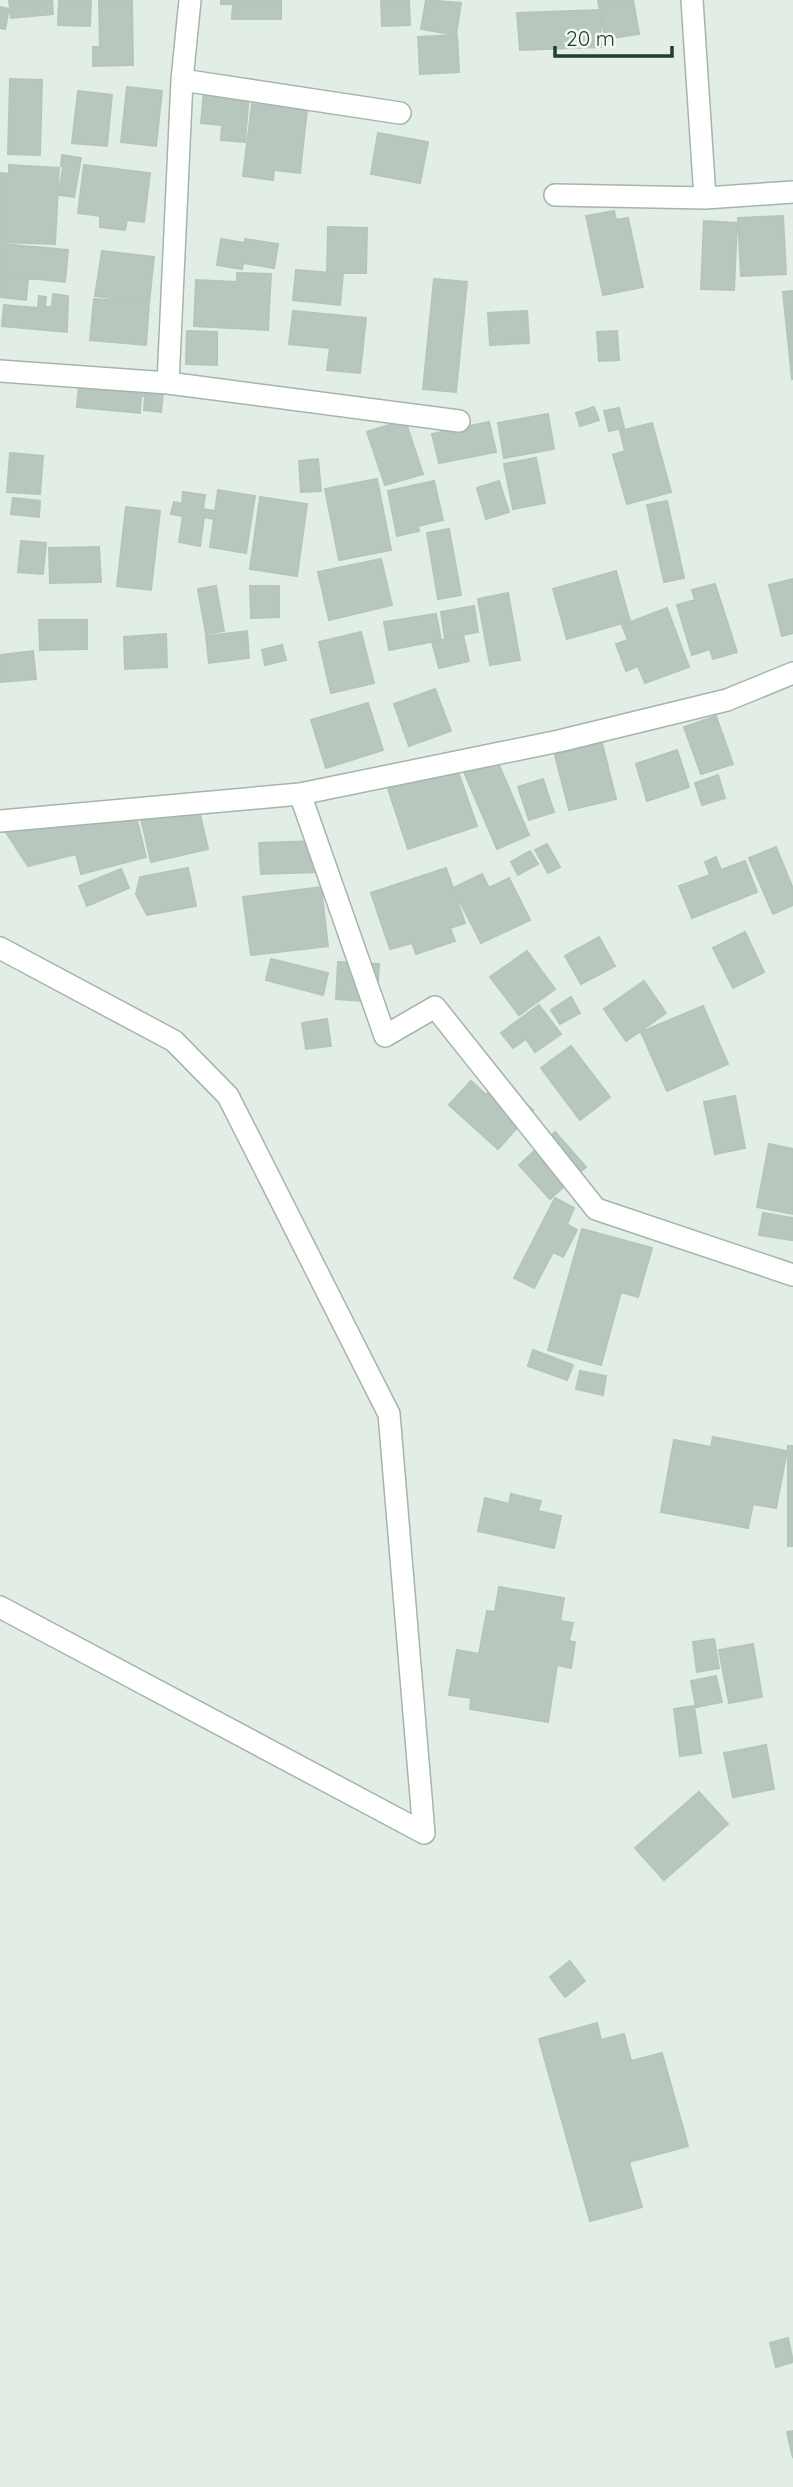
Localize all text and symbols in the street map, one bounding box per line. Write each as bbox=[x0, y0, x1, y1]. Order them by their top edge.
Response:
scale bar bbox=[555, 14, 672, 58]
text: 20 m bbox=[566, 25, 615, 51]

